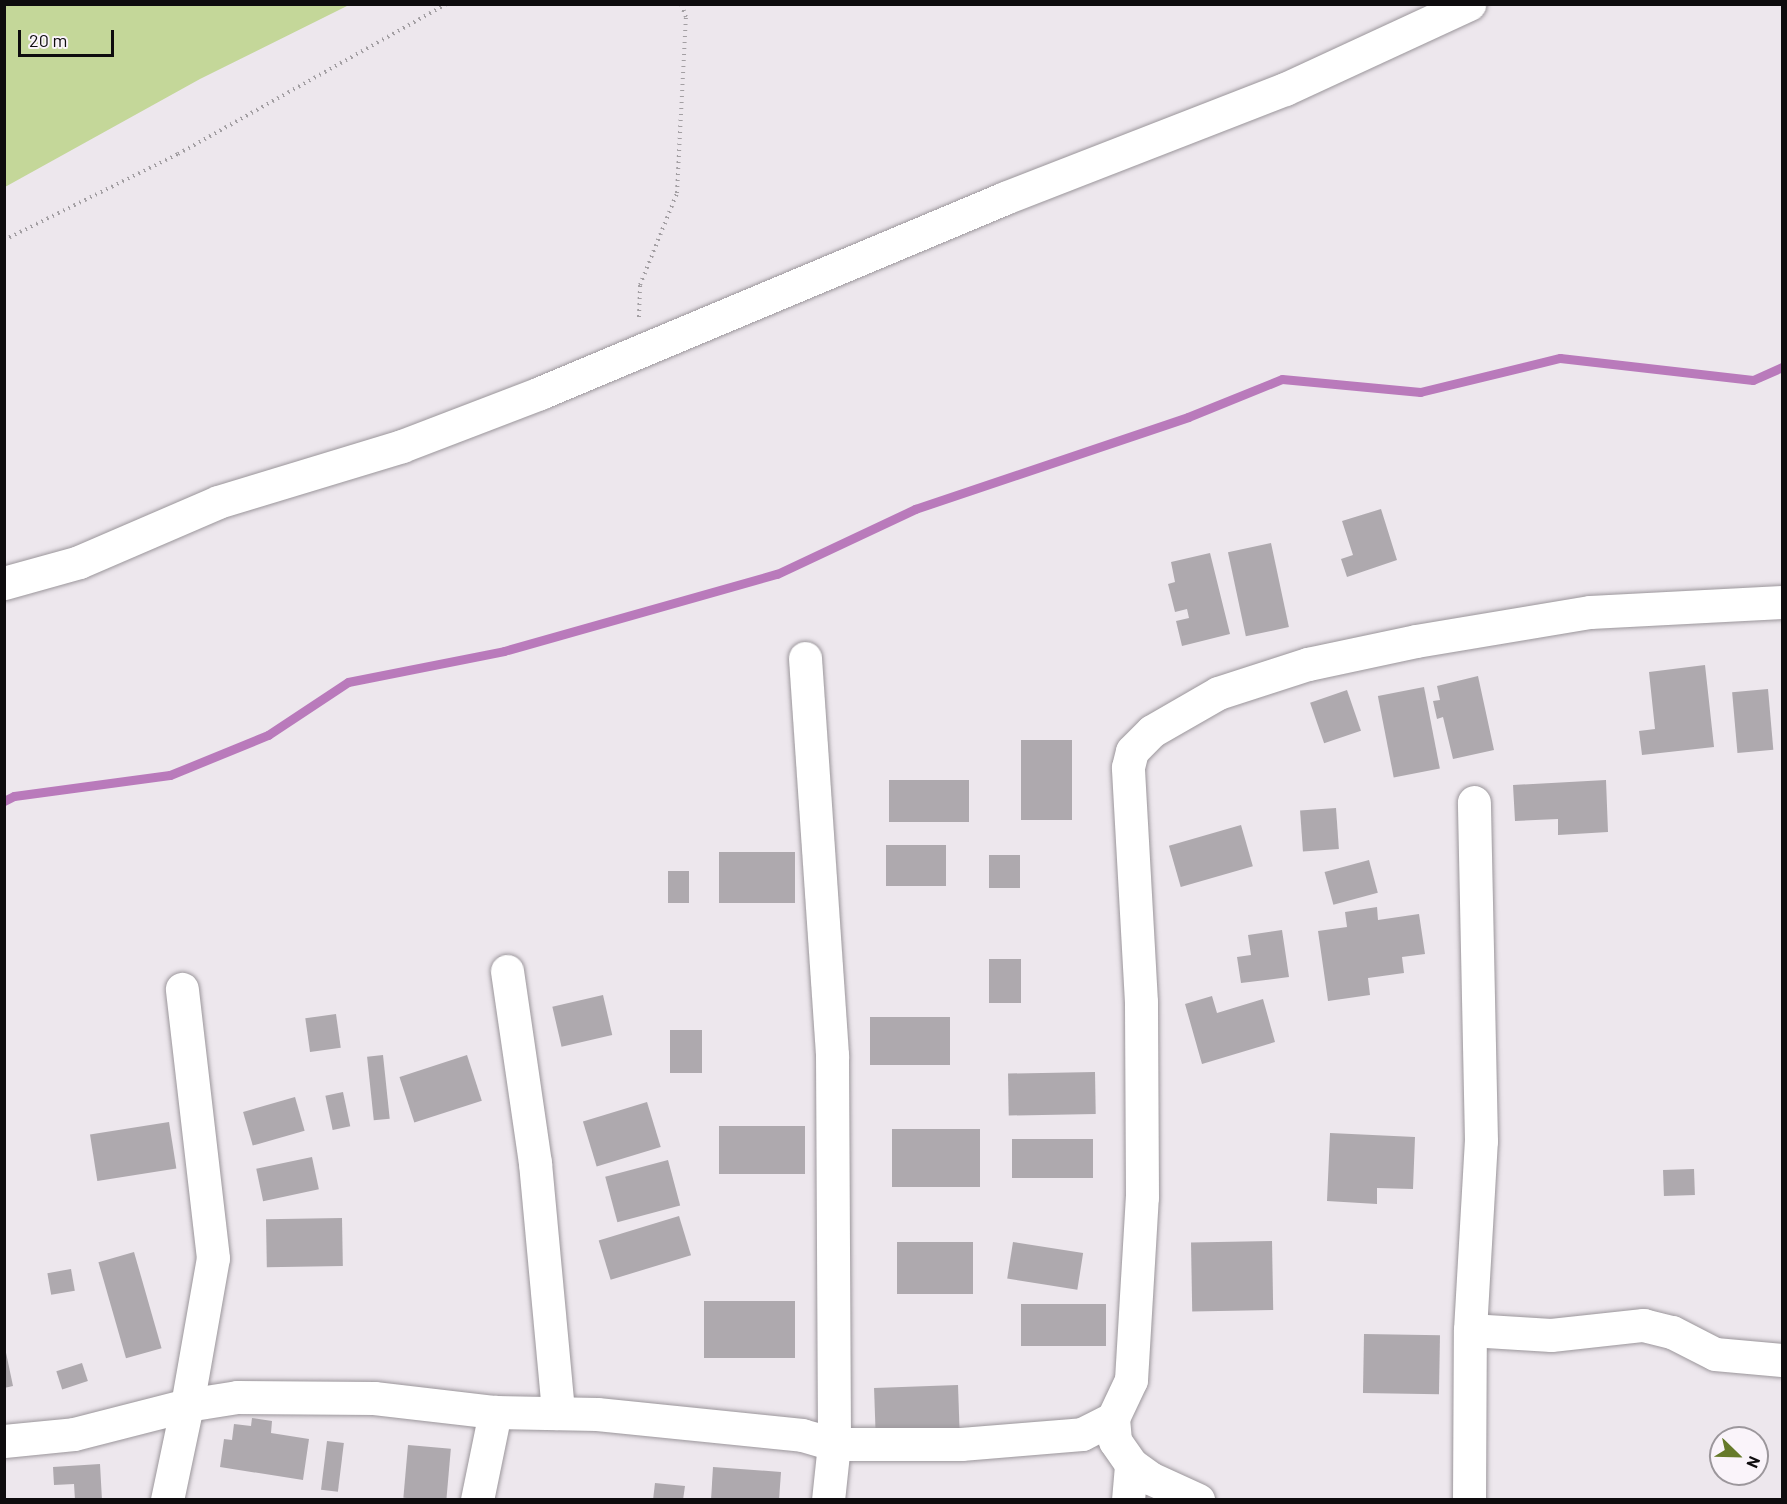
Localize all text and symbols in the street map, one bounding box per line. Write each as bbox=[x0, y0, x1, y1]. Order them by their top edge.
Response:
scale bar bbox=[21, 18, 117, 56]
text: 20 m bbox=[29, 29, 67, 51]
north arrow bbox=[1709, 1426, 1769, 1486]
text: N bbox=[1743, 1454, 1765, 1471]

